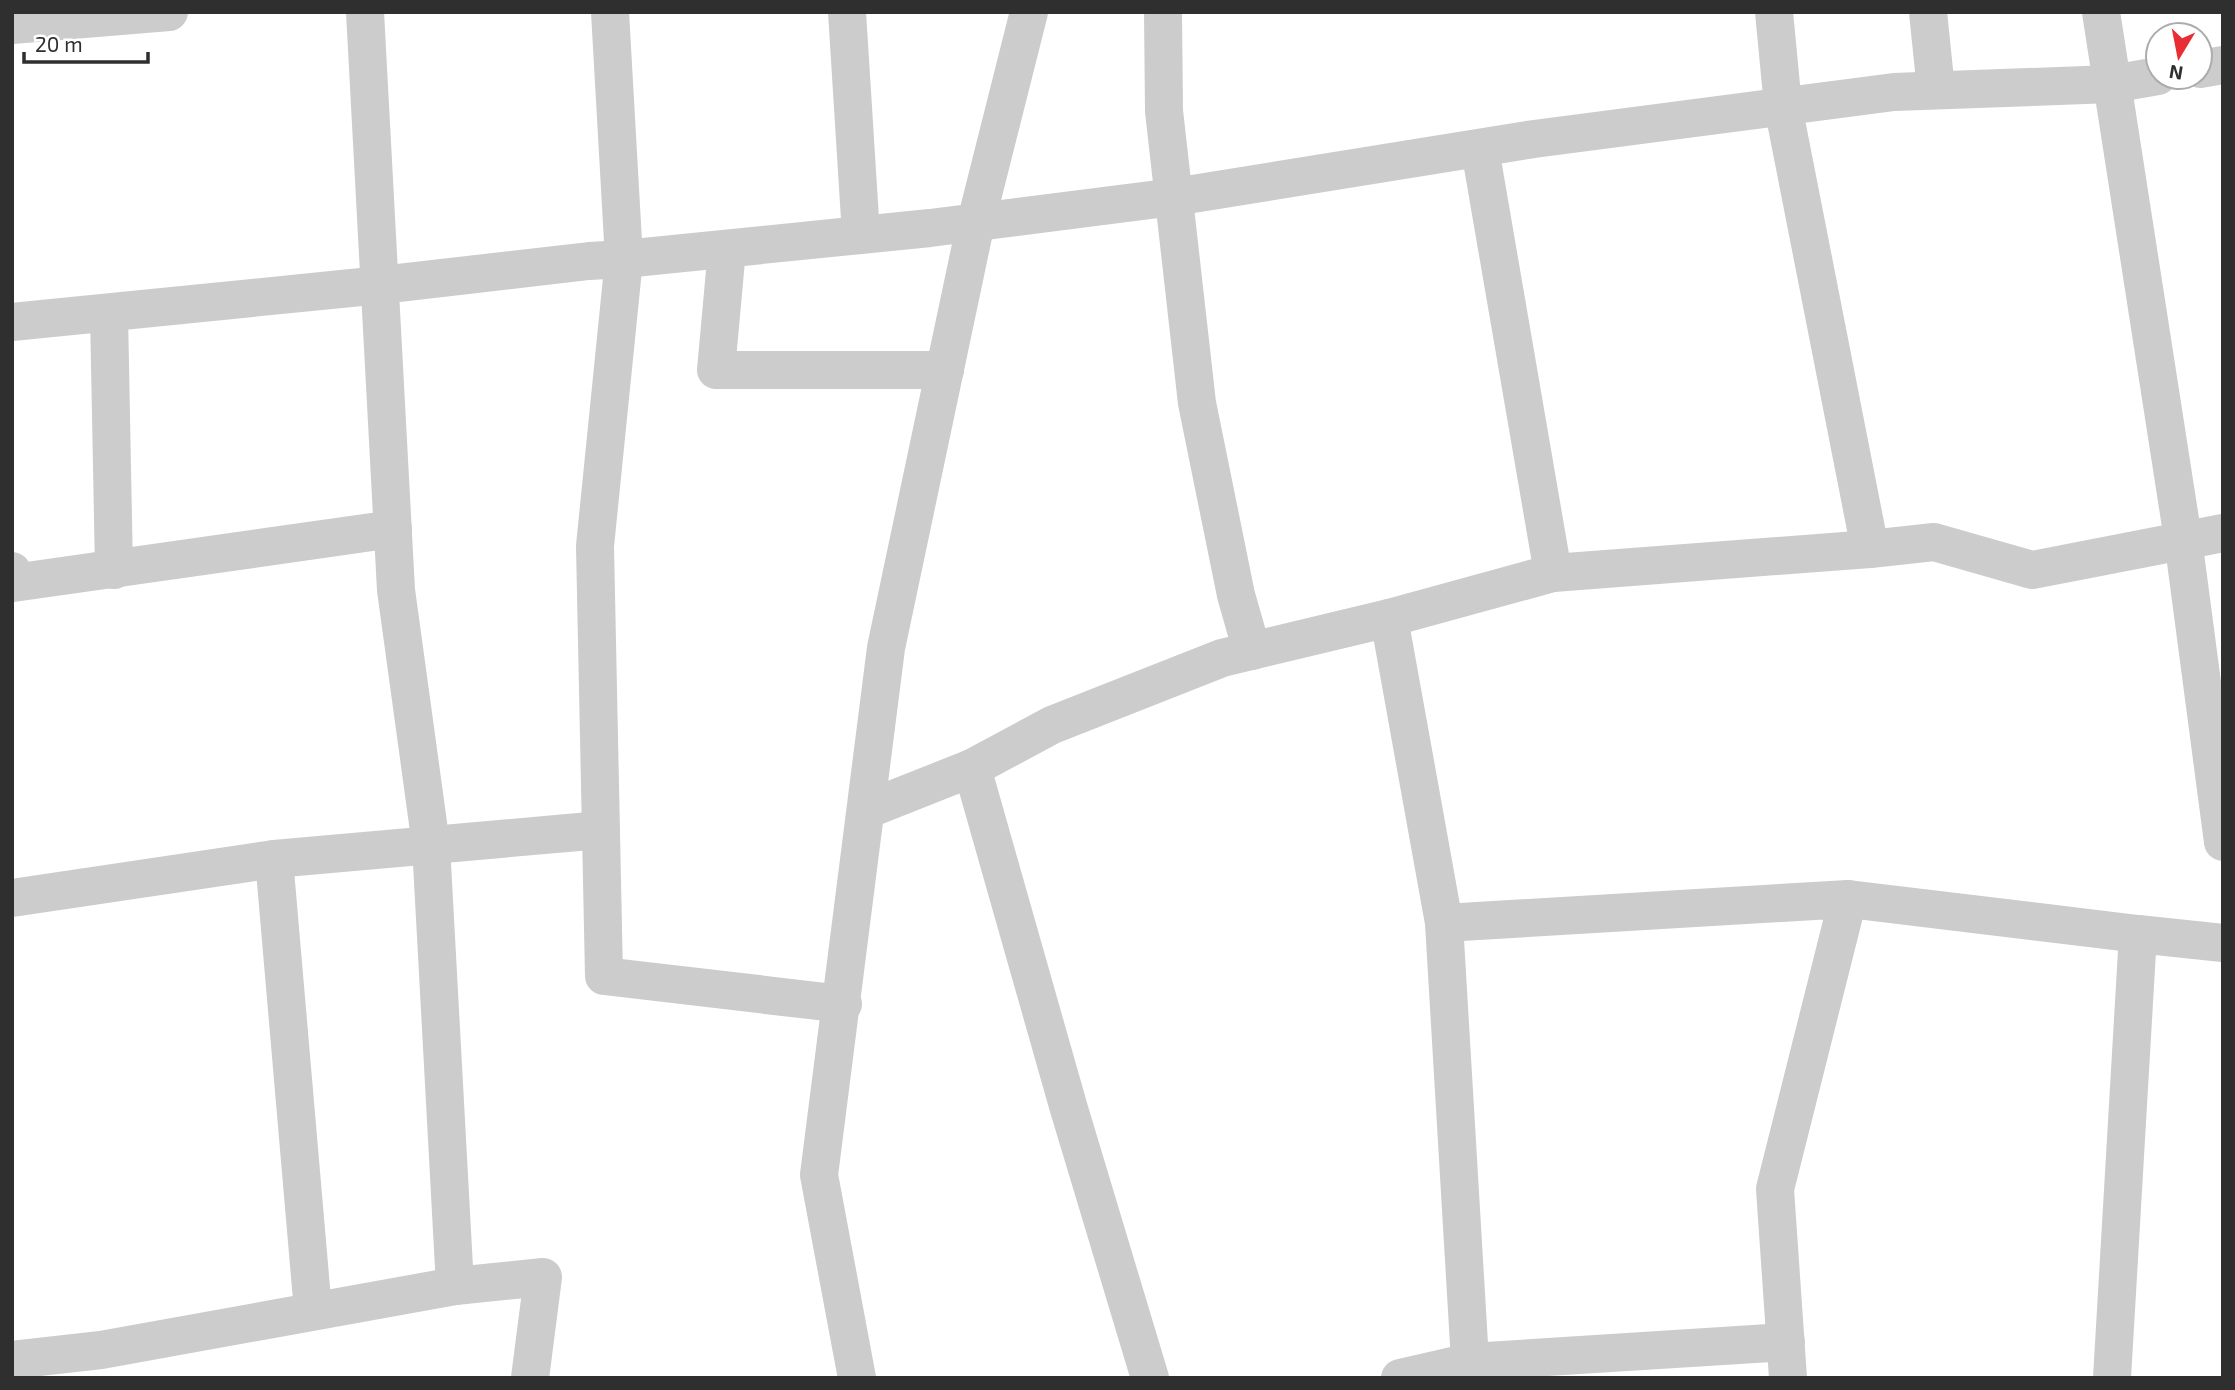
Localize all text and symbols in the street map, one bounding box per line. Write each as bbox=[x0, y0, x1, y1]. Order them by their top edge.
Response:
scale bar bbox=[24, 21, 149, 65]
north arrow bbox=[2144, 21, 2214, 91]
text: 20 m bbox=[35, 31, 83, 56]
text: N bbox=[2167, 61, 2185, 86]

